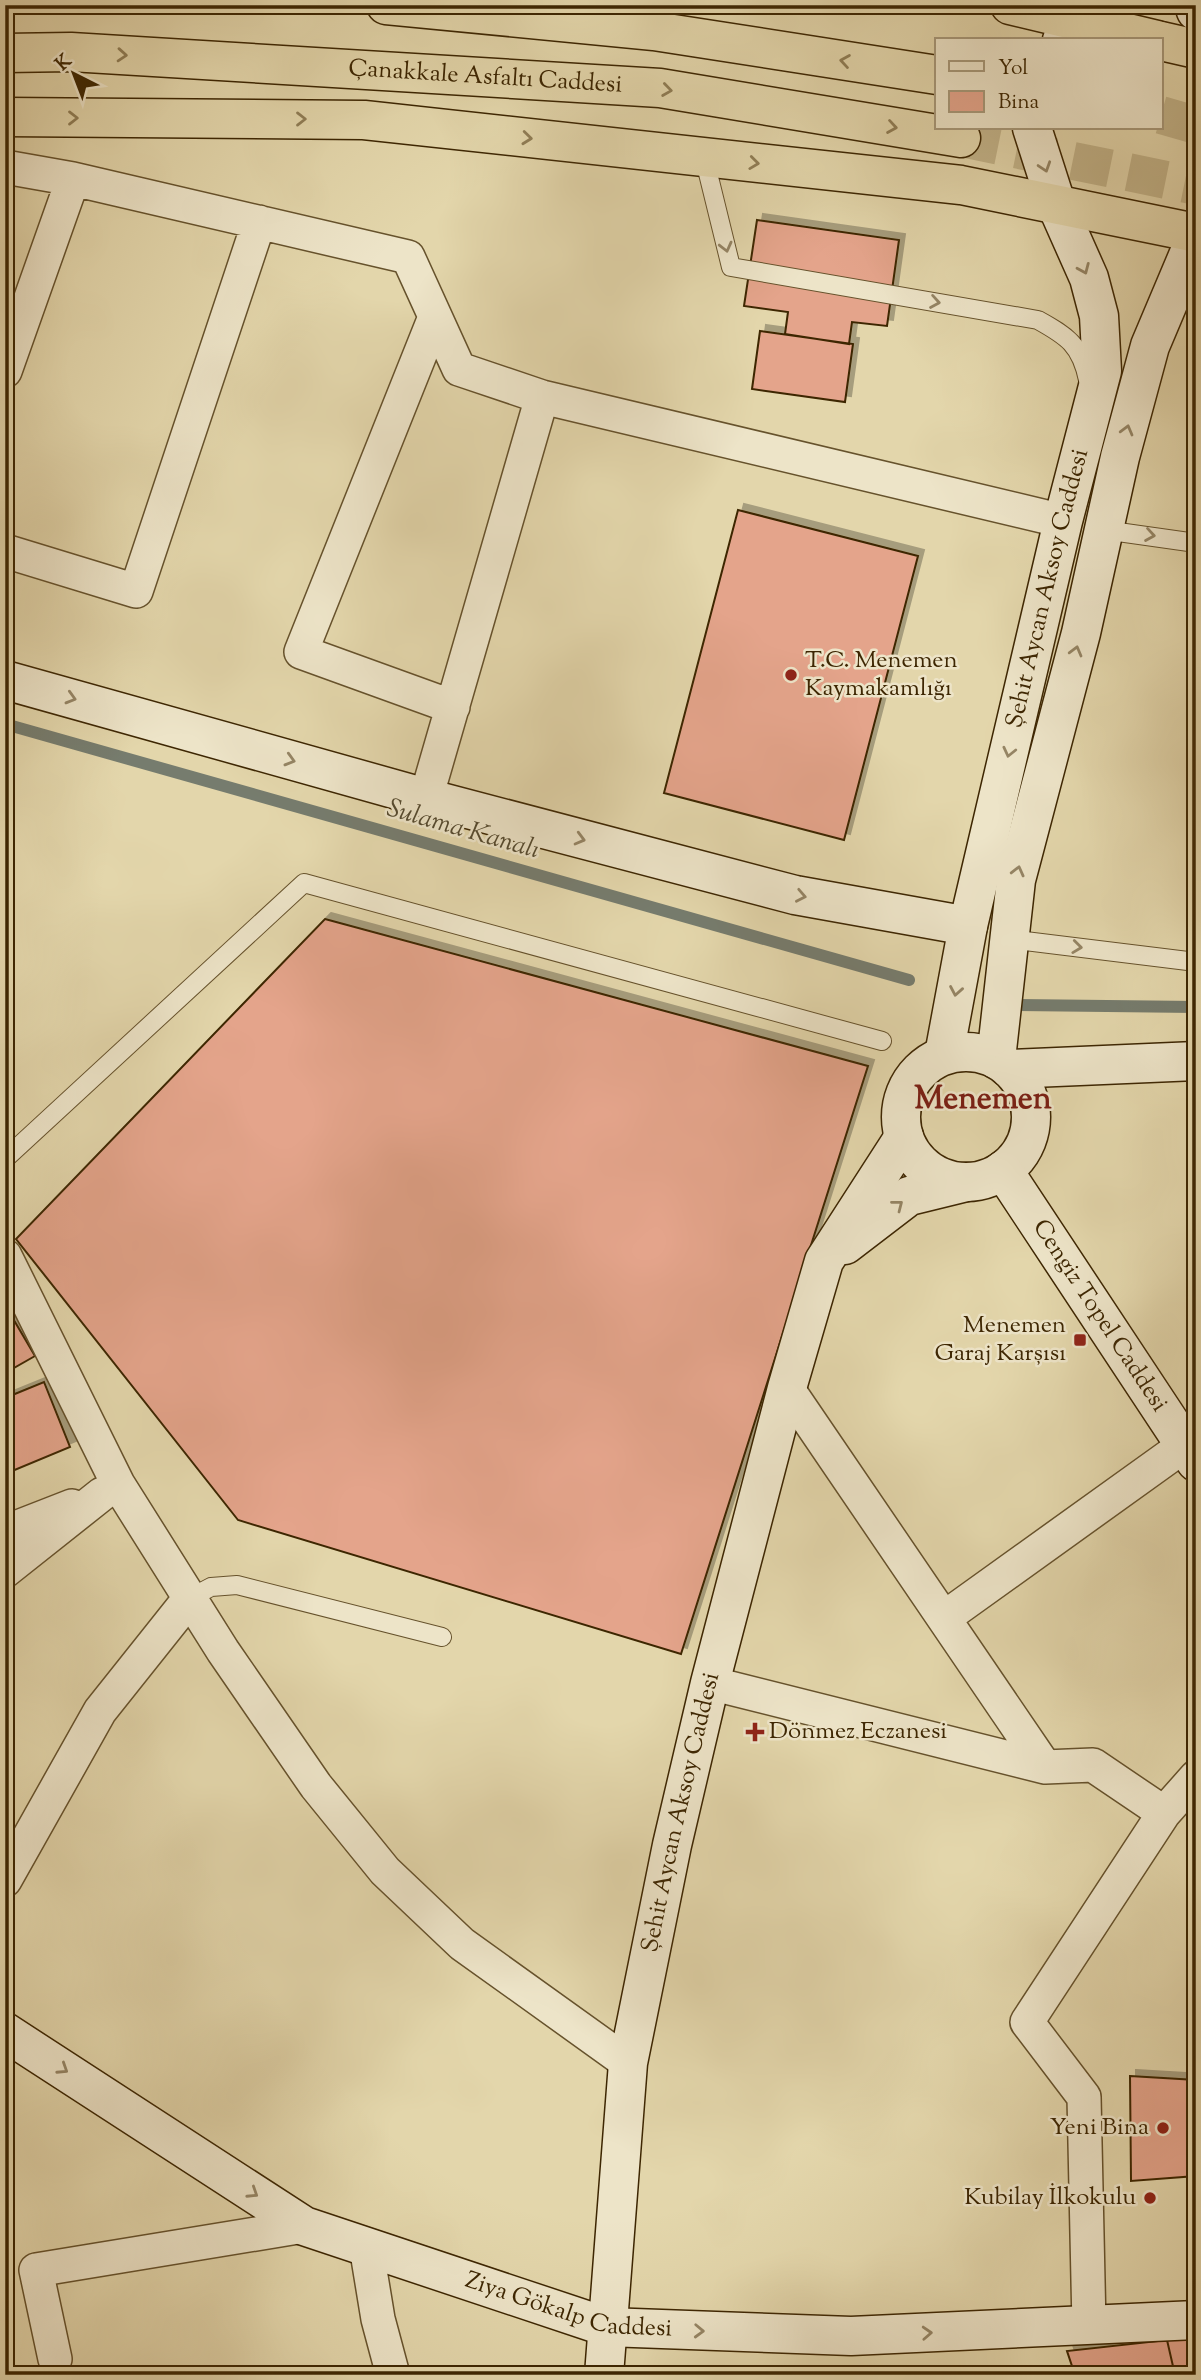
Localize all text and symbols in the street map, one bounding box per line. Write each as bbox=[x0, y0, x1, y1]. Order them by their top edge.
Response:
north arrow bbox=[38, 38, 108, 108]
legend bbox=[935, 38, 1162, 130]
one-way arrow bbox=[117, 47, 128, 62]
text: K bbox=[50, 48, 79, 78]
street label: Çanakkale Asfaltı Caddesi bbox=[347, 52, 623, 103]
one-way arrow bbox=[839, 54, 851, 69]
text: Yol bbox=[998, 54, 1028, 84]
one-way arrow bbox=[661, 82, 673, 97]
text: Bina bbox=[998, 88, 1040, 118]
one-way arrow bbox=[68, 110, 79, 125]
one-way arrow bbox=[296, 111, 307, 127]
one-way arrow bbox=[886, 119, 898, 134]
one-way arrow bbox=[522, 130, 533, 145]
one-way arrow bbox=[748, 155, 759, 170]
one-way arrow bbox=[1037, 160, 1051, 173]
one-way arrow bbox=[718, 241, 732, 253]
one-way arrow bbox=[1076, 262, 1090, 274]
one-way arrow bbox=[929, 294, 941, 309]
one-way arrow bbox=[1119, 424, 1134, 436]
street label: Şehit Aycan Aksoy Caddesi bbox=[998, 445, 1098, 731]
one-way arrow bbox=[1144, 527, 1156, 542]
place label: T.C. Menemen Kaymakamlığı bbox=[805, 644, 958, 706]
one-way arrow bbox=[1068, 646, 1082, 658]
marker: T.C. Menemen Kaymakamlığı bbox=[783, 667, 799, 683]
one-way arrow bbox=[65, 690, 77, 705]
one-way arrow bbox=[1003, 746, 1017, 758]
one-way arrow bbox=[284, 752, 296, 766]
water label: Sulama Kanalı bbox=[382, 791, 544, 869]
one-way arrow bbox=[574, 831, 586, 845]
one-way arrow bbox=[1010, 866, 1024, 878]
one-way arrow bbox=[795, 887, 807, 902]
one-way arrow bbox=[1071, 940, 1083, 955]
one-way arrow bbox=[949, 985, 964, 997]
district label: Menemen bbox=[914, 1077, 1052, 1123]
one-way arrow bbox=[890, 1200, 902, 1213]
street label: Cengiz Topel Caddesi bbox=[1023, 1213, 1176, 1419]
place label: Menemen Garaj Karşısı bbox=[934, 1309, 1066, 1371]
marker: Menemen Garaj Karşısı bbox=[1072, 1332, 1088, 1348]
street label: Şehit Aycan Aksoy Caddesi bbox=[634, 1669, 729, 1955]
place label: Dönmez Eczanesi bbox=[769, 1715, 947, 1749]
marker: Dönmez Eczanesi bbox=[747, 1724, 763, 1740]
one-way arrow bbox=[55, 2060, 68, 2073]
place label: Yeni Bina bbox=[1050, 2111, 1149, 2145]
marker: Yeni Bina bbox=[1155, 2120, 1171, 2136]
place label: Kubilay İlkokulu bbox=[964, 2181, 1136, 2215]
one-way arrow bbox=[246, 2185, 259, 2198]
marker: Kubilay İlkokulu bbox=[1142, 2190, 1158, 2206]
street label: Ziya Gökalp Caddesi bbox=[460, 2264, 673, 2346]
one-way arrow bbox=[694, 2323, 705, 2338]
one-way arrow bbox=[921, 2326, 932, 2341]

